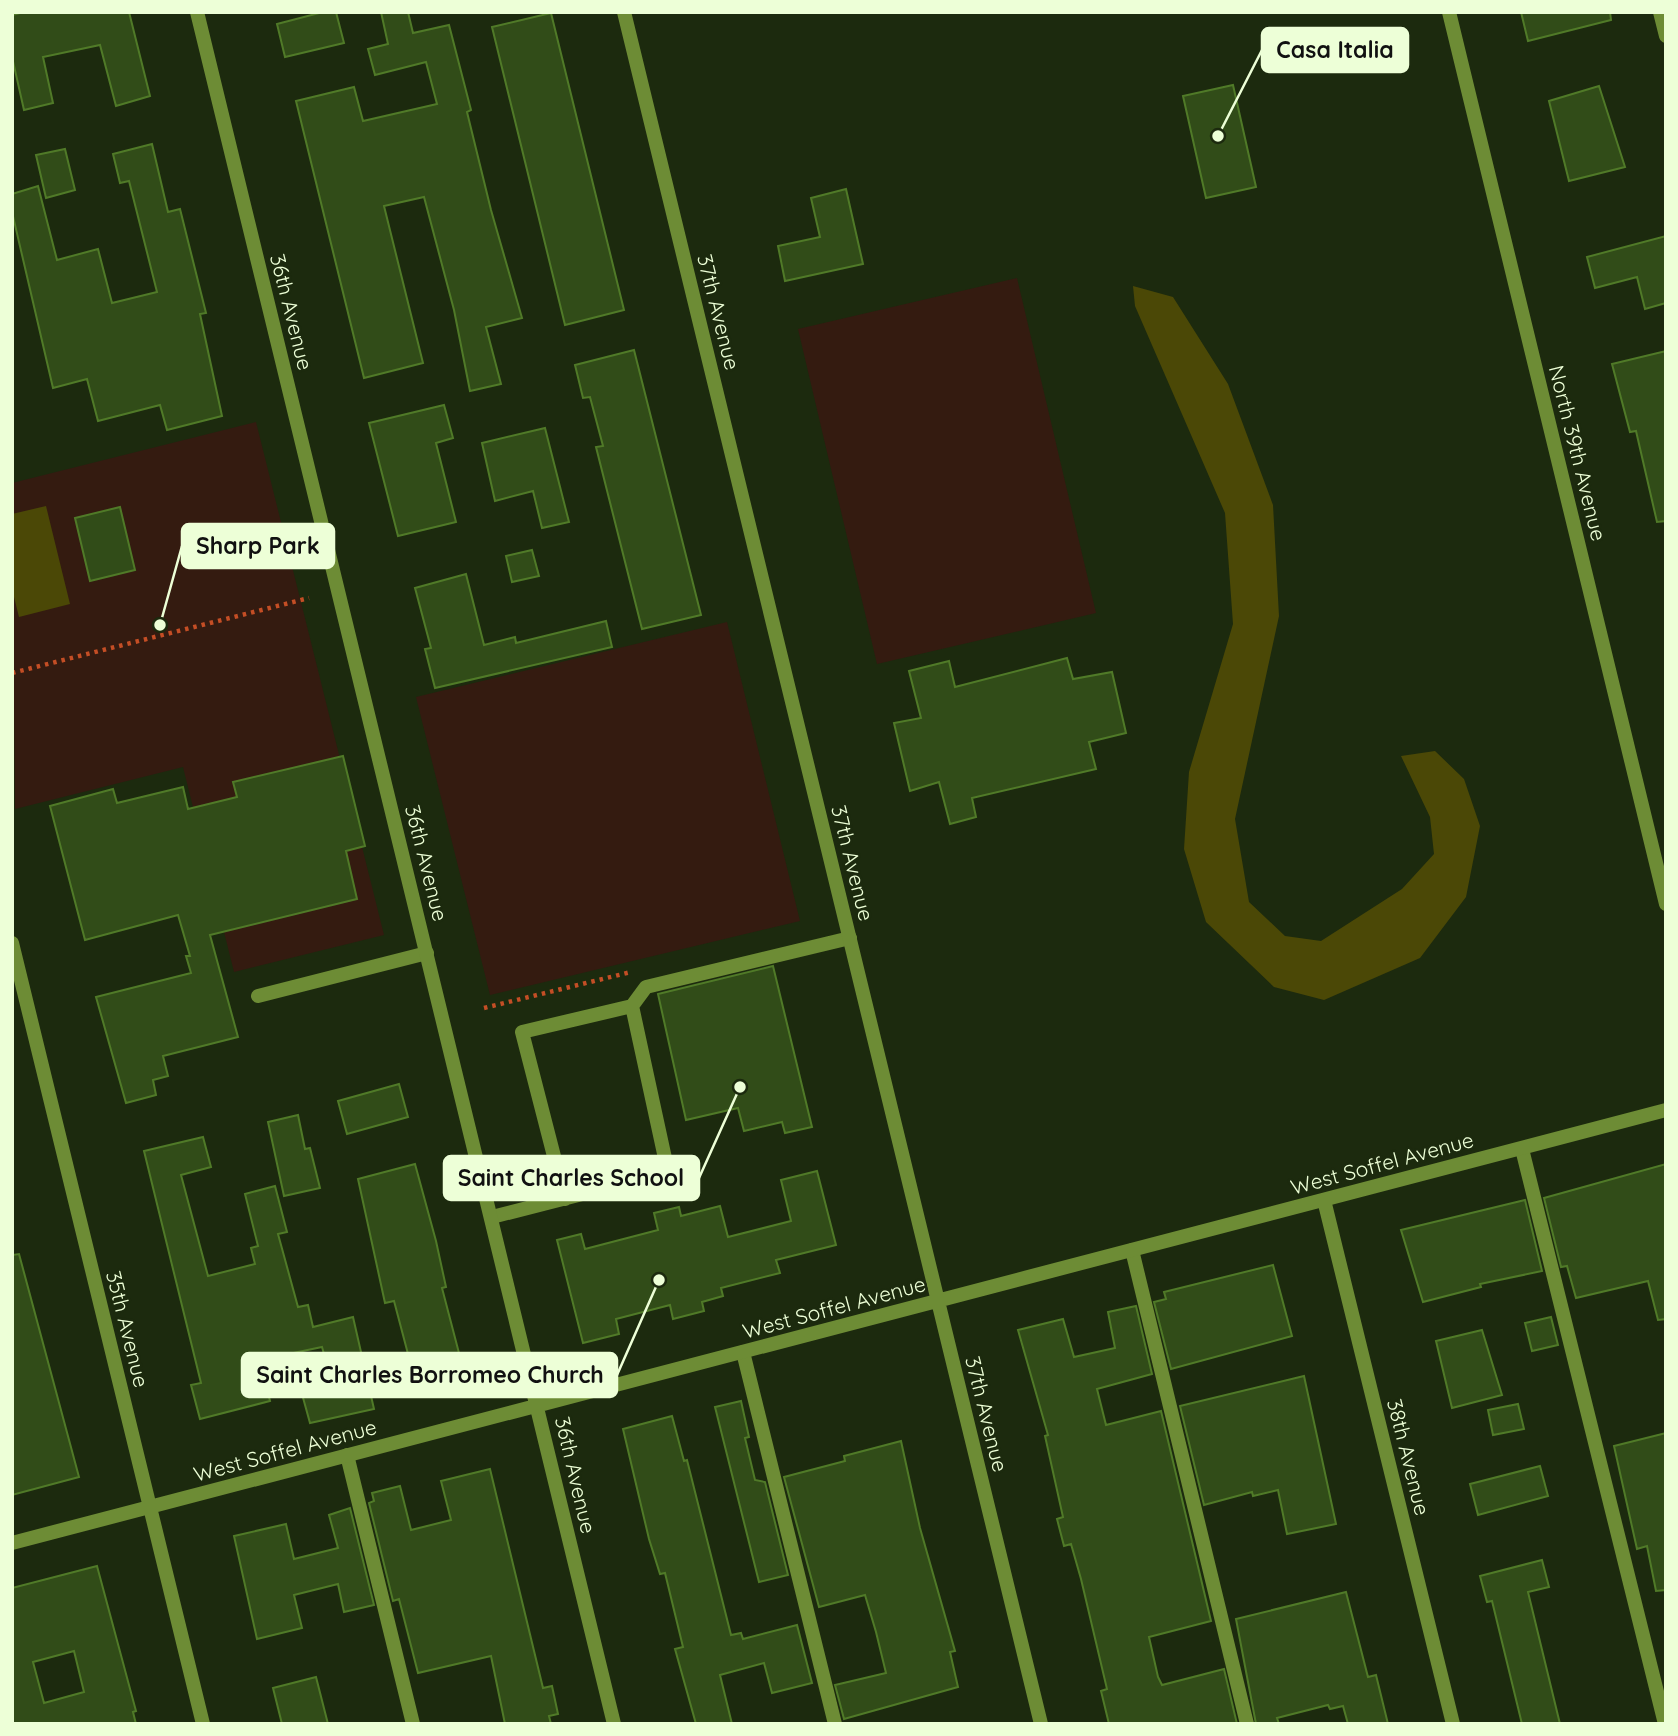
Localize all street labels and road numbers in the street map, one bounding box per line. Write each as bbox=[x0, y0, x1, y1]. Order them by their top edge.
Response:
street label: 36th Avenue bbox=[265, 251, 319, 373]
street label: 37th Avenue bbox=[692, 251, 746, 373]
street label: North 39th Avenue bbox=[1544, 362, 1612, 544]
street label: 36th Avenue bbox=[400, 802, 454, 924]
street label: 37th Avenue bbox=[826, 802, 880, 924]
street label: West Soffel Avenue bbox=[1288, 1126, 1476, 1200]
street label: 35th Avenue bbox=[101, 1268, 155, 1390]
street label: West Soffel Avenue bbox=[740, 1270, 928, 1344]
street label: 37th Avenue bbox=[960, 1353, 1014, 1475]
street label: 38th Avenue bbox=[1382, 1396, 1436, 1518]
street label: West Soffel Avenue bbox=[191, 1413, 379, 1487]
street label: 36th Avenue bbox=[550, 1414, 602, 1536]

